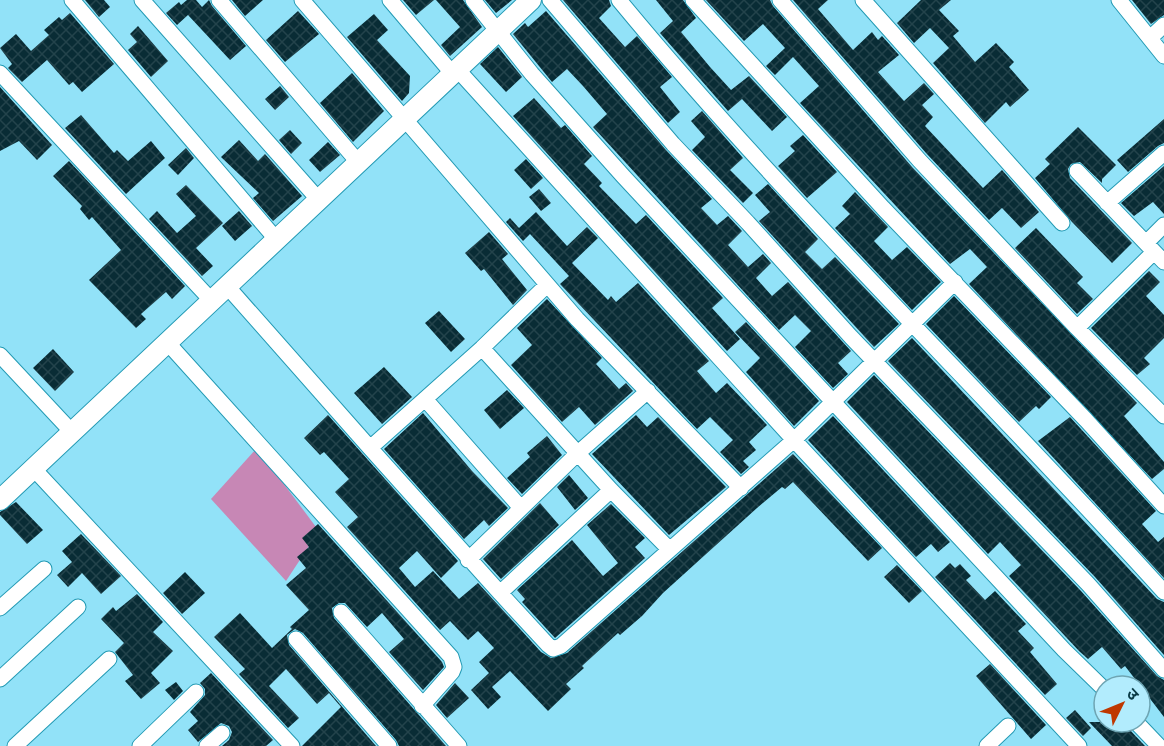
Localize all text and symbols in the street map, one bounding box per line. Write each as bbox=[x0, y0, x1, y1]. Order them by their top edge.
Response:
north arrow bbox=[1092, 674, 1152, 734]
text: उ bbox=[1122, 684, 1143, 704]

